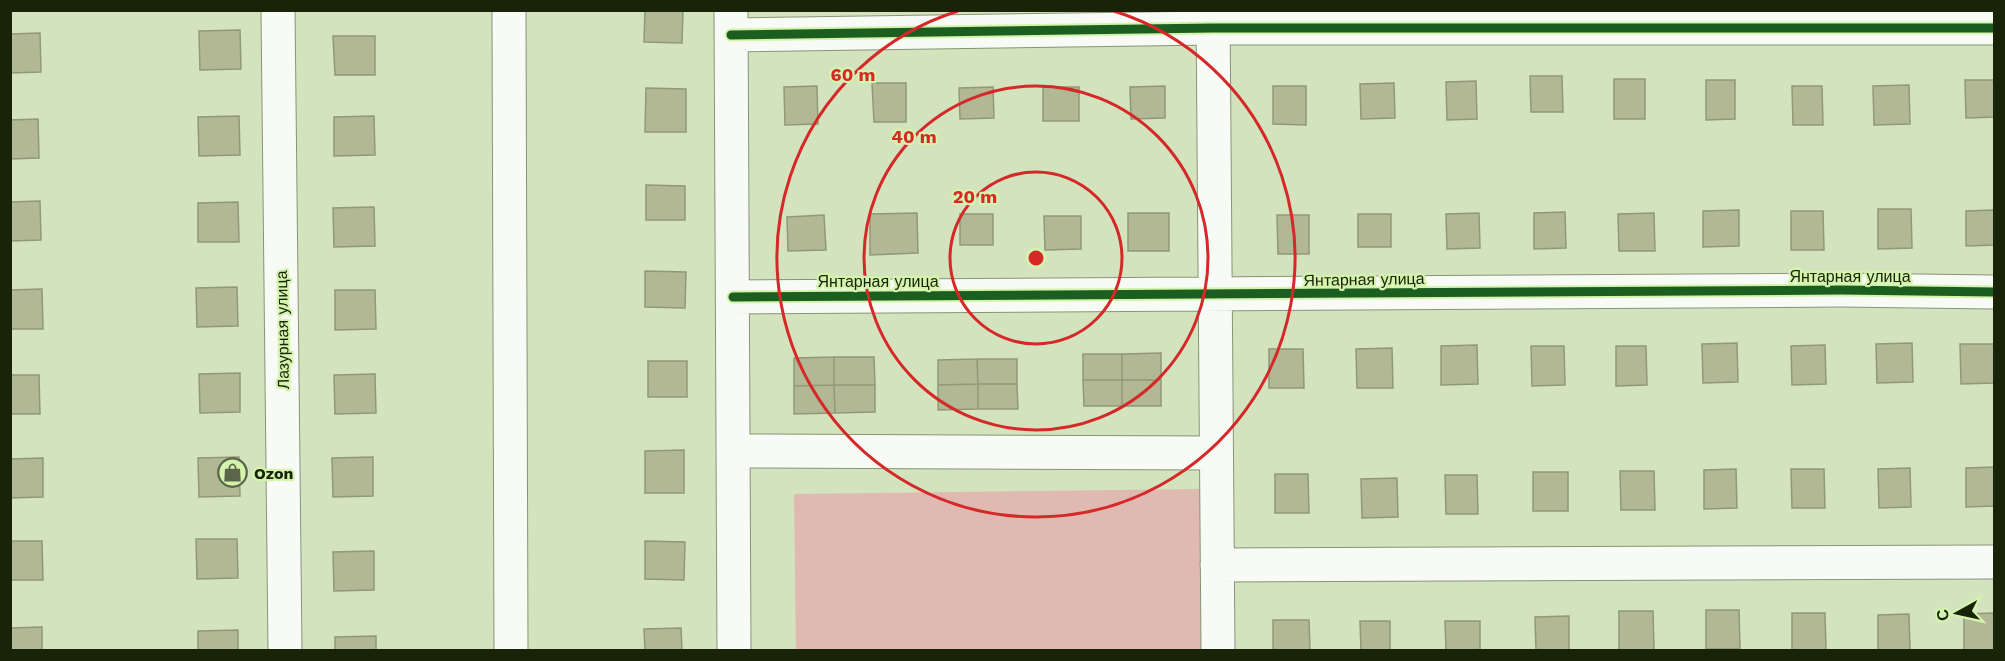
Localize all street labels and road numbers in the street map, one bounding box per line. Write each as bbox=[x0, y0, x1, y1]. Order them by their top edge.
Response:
street label: Янтарная улица bbox=[1789, 267, 1911, 286]
street label: Янтарная улица bbox=[1303, 269, 1425, 290]
street label: Лазурная улица bbox=[272, 270, 293, 390]
street label: Янтарная улица bbox=[817, 272, 939, 291]

